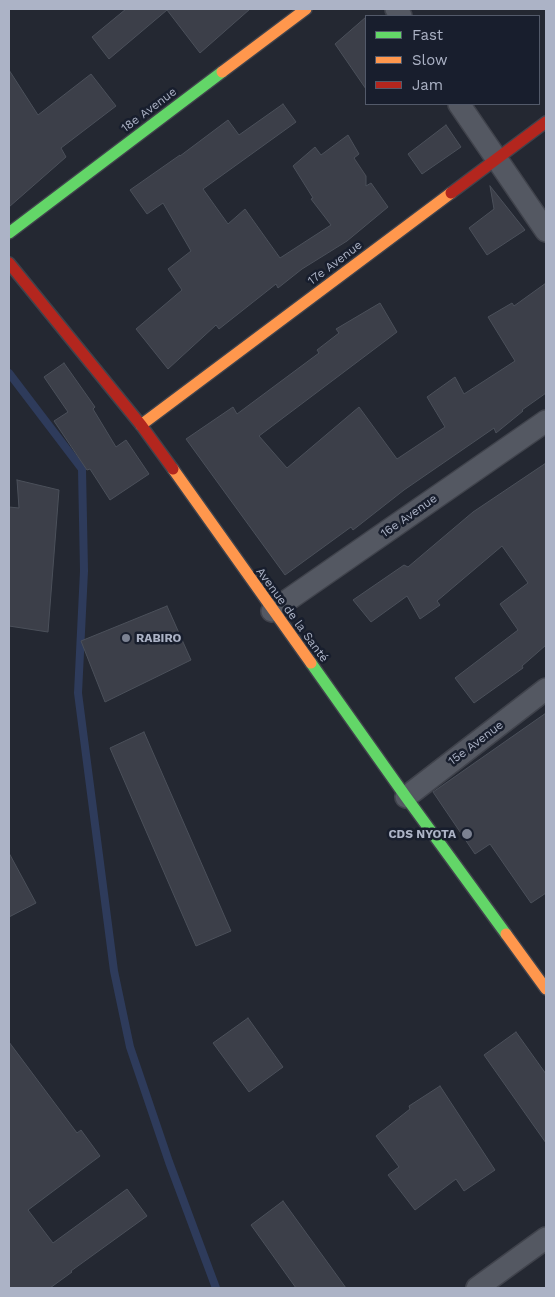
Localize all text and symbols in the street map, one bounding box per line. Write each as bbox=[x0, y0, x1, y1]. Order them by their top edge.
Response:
legend bbox=[365, 15, 540, 105]
text: Fast bbox=[412, 26, 443, 44]
text: Slow bbox=[412, 51, 448, 69]
text: Jam bbox=[412, 76, 443, 94]
street label: 18e Avenue bbox=[118, 85, 180, 135]
street label: 17e Avenue bbox=[305, 238, 365, 288]
street label: 16e Avenue bbox=[378, 491, 440, 541]
street label: Avenue de la Santé bbox=[253, 565, 331, 665]
place label: RABIRO bbox=[136, 631, 181, 645]
marker: RABIRO bbox=[120, 632, 132, 644]
street label: 15e Avenue bbox=[446, 718, 506, 768]
place label: CDS NYOTA bbox=[388, 827, 456, 841]
marker: CDS NYOTA bbox=[460, 827, 474, 841]

